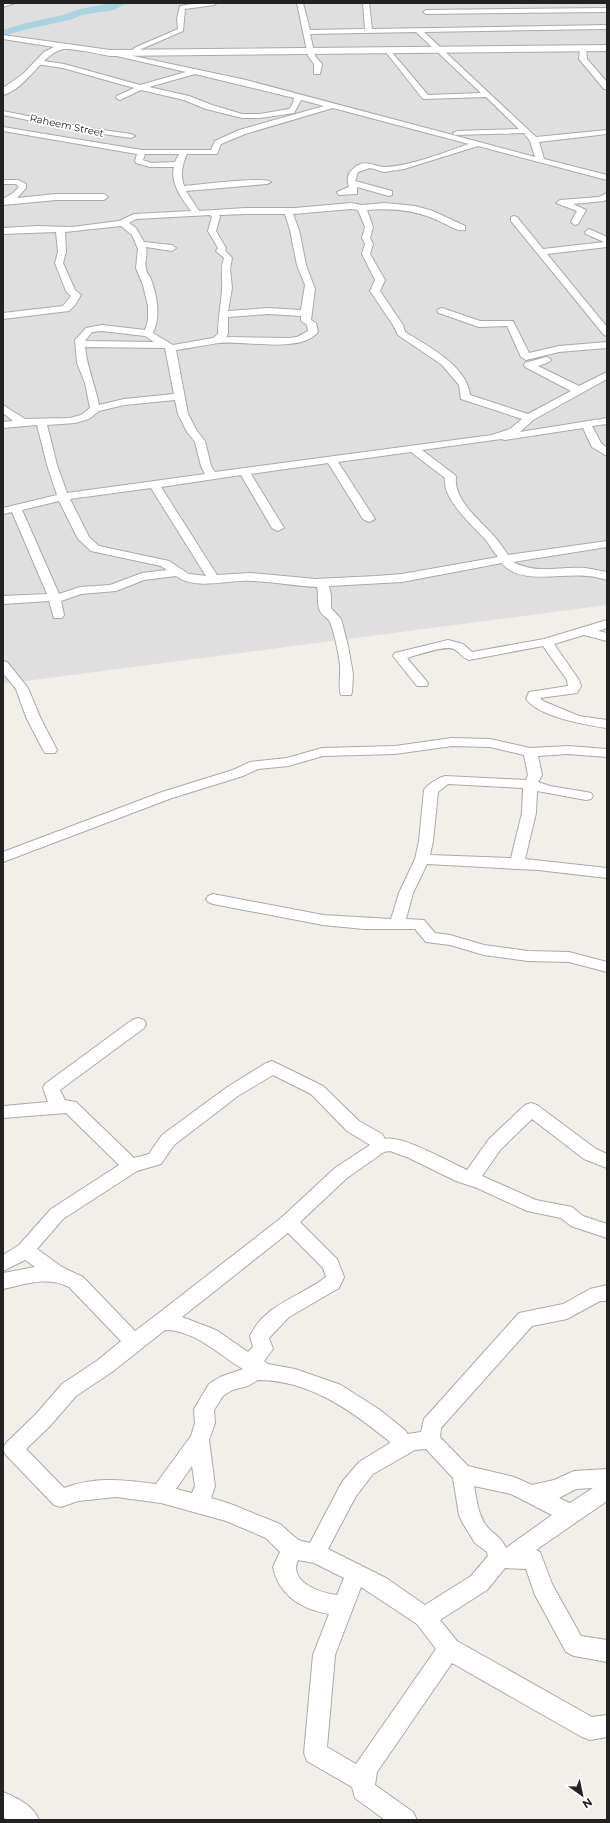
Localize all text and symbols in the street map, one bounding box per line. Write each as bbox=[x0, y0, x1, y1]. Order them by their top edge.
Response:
street label: Raheem Street bbox=[29, 111, 105, 140]
north arrow bbox=[562, 1775, 602, 1815]
text: N bbox=[580, 1795, 595, 1812]

